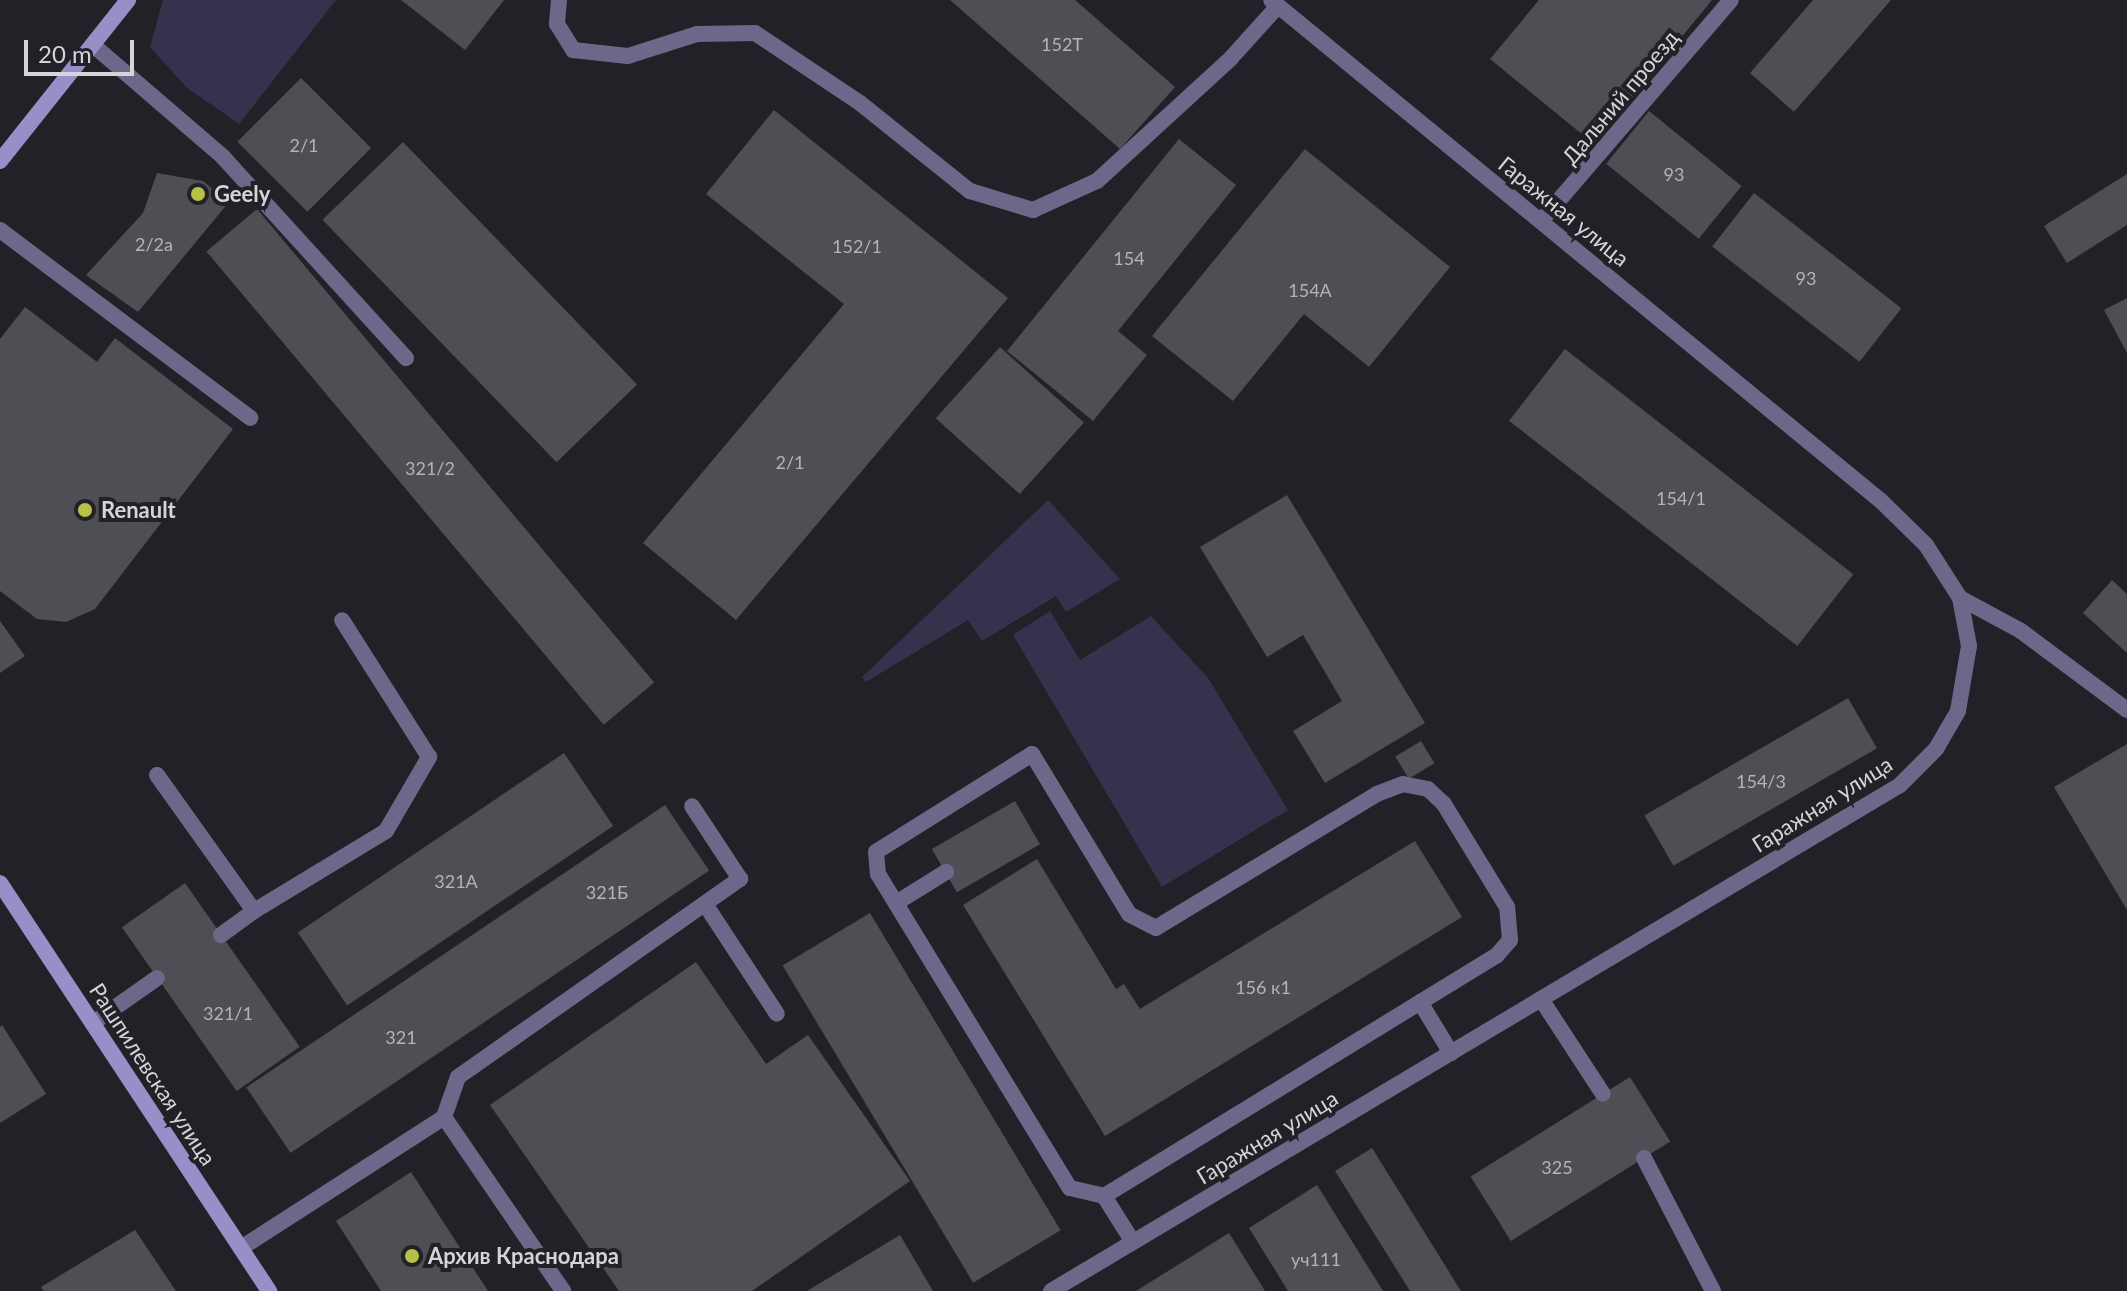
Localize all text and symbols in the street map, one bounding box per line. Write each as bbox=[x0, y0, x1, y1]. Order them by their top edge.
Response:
scale bar bbox=[28, 24, 138, 74]
street label: Дальний проезд bbox=[1556, 25, 1684, 169]
house number: 152Т bbox=[1041, 33, 1083, 55]
text: 20 m bbox=[38, 39, 92, 68]
house number: 2/1 bbox=[289, 134, 319, 156]
street label: Гаражная улица bbox=[1494, 150, 1634, 272]
house number: 93 bbox=[1664, 163, 1684, 185]
place label: Geely bbox=[214, 181, 270, 207]
marker: Geely bbox=[189, 185, 207, 203]
house number: 2/2а bbox=[135, 233, 173, 255]
house number: 152/1 bbox=[832, 235, 882, 257]
house number: 154 bbox=[1113, 247, 1145, 269]
house number: 93 bbox=[1796, 267, 1816, 289]
house number: 154А bbox=[1288, 279, 1332, 301]
house number: 2/1 bbox=[775, 451, 805, 473]
house number: 321/2 bbox=[405, 457, 455, 479]
house number: 154/1 bbox=[1656, 487, 1706, 509]
place label: Renault bbox=[101, 497, 176, 523]
marker: Renault bbox=[76, 501, 94, 519]
street label: Гаражная улица bbox=[1747, 750, 1897, 858]
house number: 154/3 bbox=[1736, 770, 1786, 792]
house number: 321А bbox=[434, 870, 478, 892]
house number: 321Б bbox=[586, 881, 628, 903]
house number: 156 к1 bbox=[1235, 976, 1291, 998]
street label: Рашпилевская улица bbox=[84, 978, 222, 1170]
house number: 321/1 bbox=[203, 1002, 253, 1024]
house number: 321 bbox=[385, 1026, 417, 1048]
street label: Гаражная улица bbox=[1192, 1084, 1342, 1190]
house number: 325 bbox=[1541, 1156, 1573, 1178]
place label: Архив Краснодара bbox=[428, 1243, 619, 1269]
marker: Архив Краснодара bbox=[403, 1247, 421, 1265]
house number: уч111 bbox=[1291, 1248, 1341, 1270]

